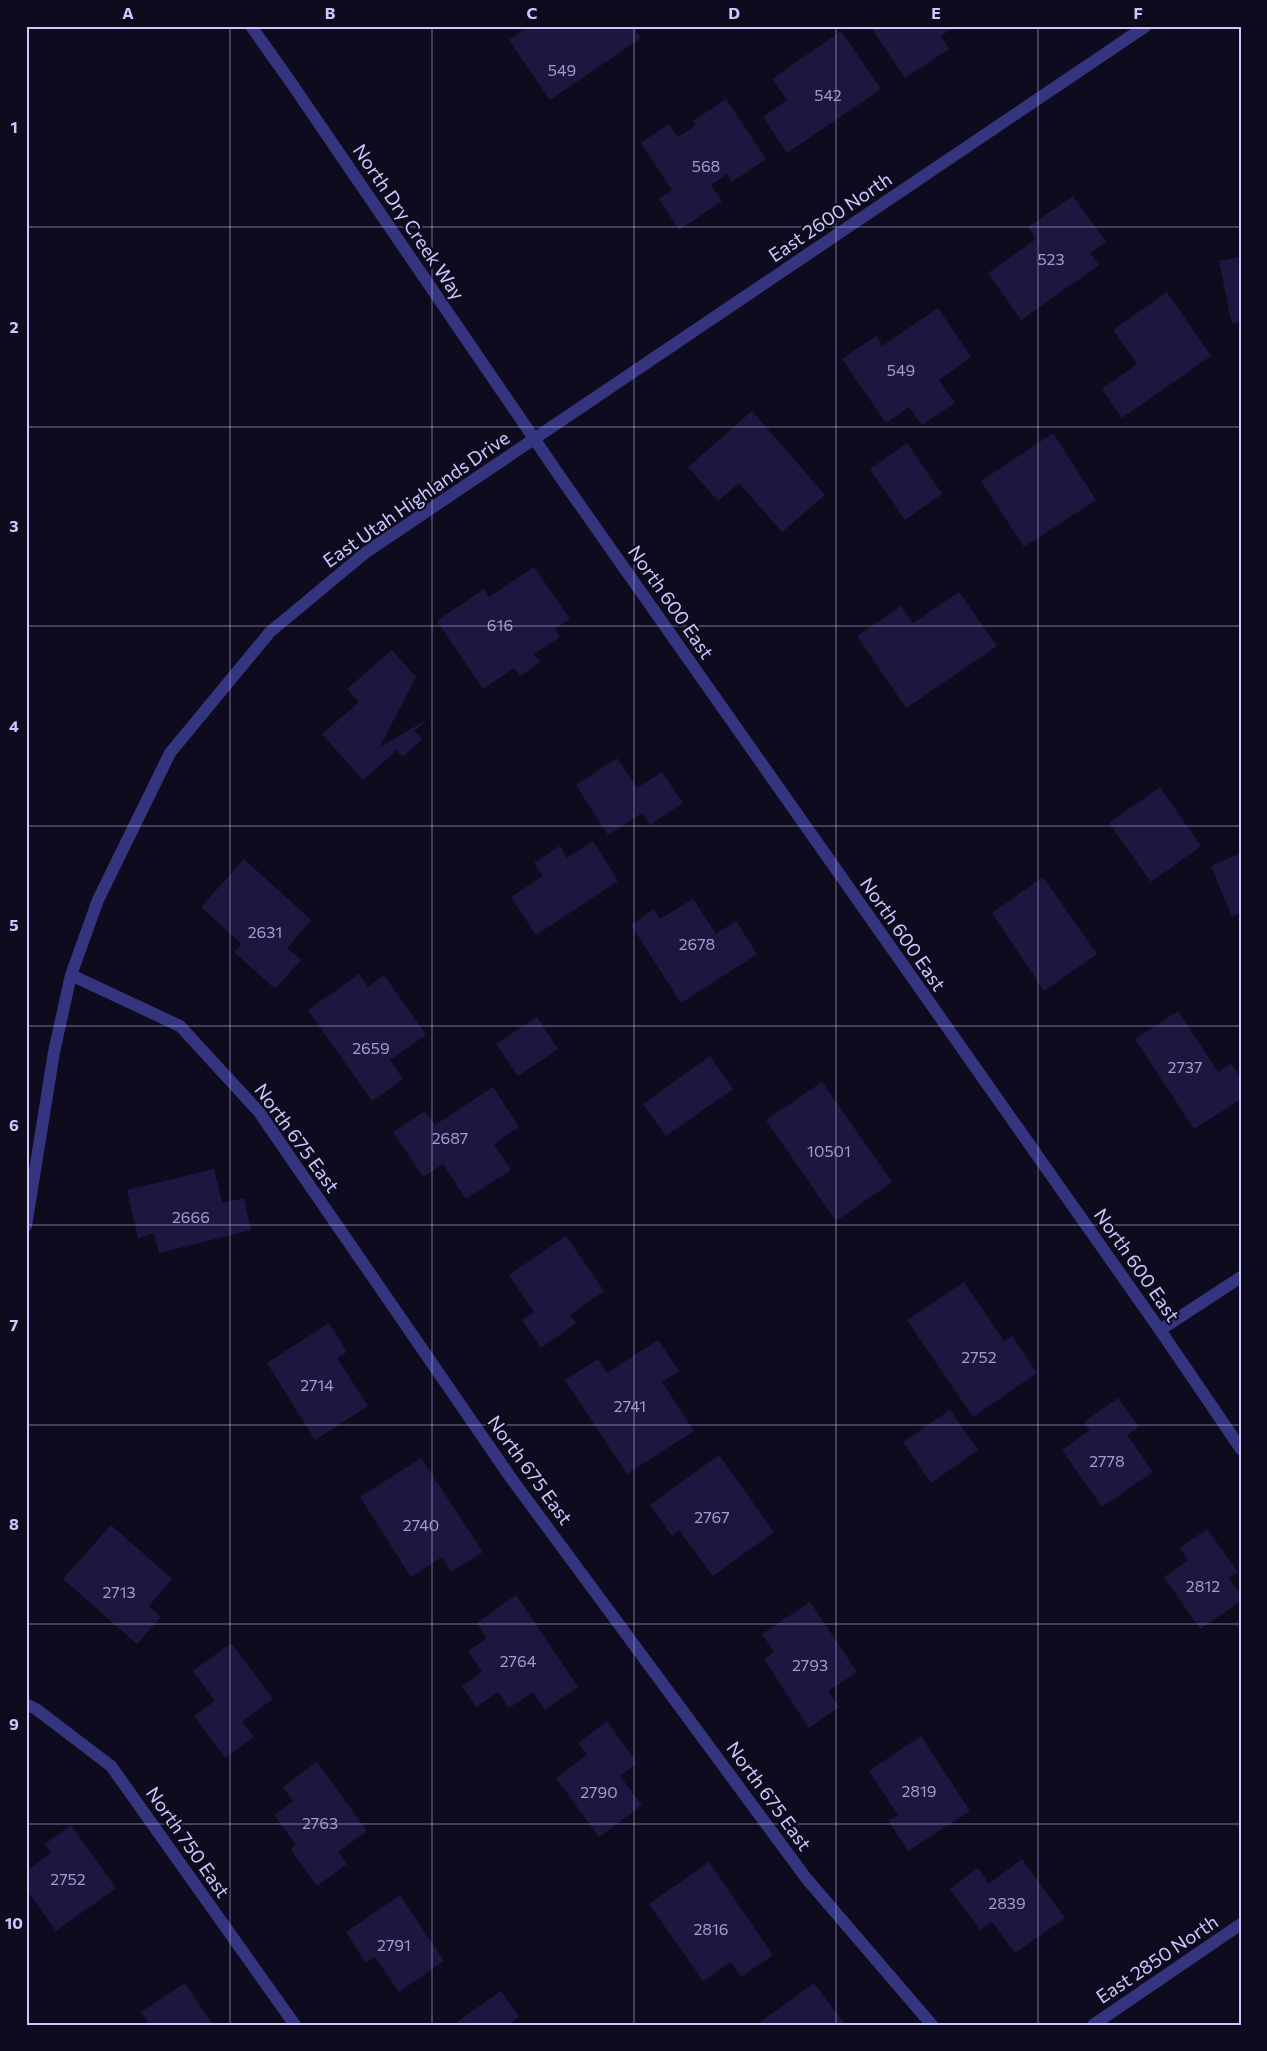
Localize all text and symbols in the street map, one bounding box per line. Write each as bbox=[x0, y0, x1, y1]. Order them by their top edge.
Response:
text: A bbox=[122, 3, 134, 22]
text: B bbox=[325, 3, 336, 22]
text: C bbox=[527, 3, 538, 22]
text: D bbox=[728, 3, 740, 22]
text: E bbox=[931, 3, 941, 22]
text: F bbox=[1133, 3, 1143, 22]
house number: 549 bbox=[548, 60, 576, 79]
house number: 542 bbox=[814, 85, 842, 104]
text: 1 bbox=[10, 117, 18, 136]
street label: North Dry Creek Way bbox=[349, 139, 470, 304]
house number: 568 bbox=[692, 156, 720, 175]
street label: East 2600 North bbox=[764, 167, 896, 266]
house number: 523 bbox=[1037, 249, 1065, 268]
text: 2 bbox=[9, 317, 19, 336]
house number: 549 bbox=[887, 360, 915, 379]
street label: East Utah Highlands Drive bbox=[318, 425, 513, 572]
text: 3 bbox=[9, 516, 19, 535]
street label: North 600 East bbox=[624, 541, 719, 663]
house number: 616 bbox=[487, 615, 513, 634]
text: 4 bbox=[9, 716, 19, 735]
street label: North 600 East bbox=[856, 873, 951, 995]
text: 5 bbox=[9, 915, 19, 934]
house number: 2631 bbox=[248, 922, 282, 941]
house number: 2678 bbox=[679, 934, 715, 953]
house number: 2659 bbox=[352, 1038, 390, 1057]
house number: 2737 bbox=[1168, 1057, 1202, 1076]
street label: North 675 East bbox=[250, 1079, 345, 1197]
text: 6 bbox=[9, 1115, 19, 1134]
house number: 2687 bbox=[432, 1128, 468, 1147]
house number: 10501 bbox=[807, 1141, 851, 1160]
street label: North 600 East bbox=[1090, 1204, 1185, 1326]
house number: 2666 bbox=[172, 1207, 210, 1226]
text: 7 bbox=[10, 1315, 19, 1334]
house number: 2752 bbox=[961, 1347, 997, 1366]
house number: 2714 bbox=[300, 1375, 334, 1394]
house number: 2741 bbox=[614, 1396, 646, 1415]
street label: North 675 East bbox=[483, 1411, 578, 1529]
house number: 2778 bbox=[1089, 1451, 1125, 1470]
house number: 2767 bbox=[694, 1507, 730, 1526]
text: 8 bbox=[9, 1514, 19, 1533]
house number: 2740 bbox=[403, 1515, 439, 1534]
house number: 2812 bbox=[1186, 1576, 1220, 1595]
house number: 2713 bbox=[102, 1582, 136, 1601]
house number: 2764 bbox=[500, 1651, 537, 1670]
house number: 2793 bbox=[792, 1655, 828, 1674]
text: 9 bbox=[9, 1714, 19, 1733]
street label: North 675 East bbox=[722, 1737, 817, 1855]
house number: 2819 bbox=[901, 1781, 937, 1800]
street label: North 750 East bbox=[142, 1782, 235, 1902]
house number: 2790 bbox=[580, 1782, 618, 1801]
house number: 2763 bbox=[302, 1813, 338, 1832]
house number: 2752 bbox=[50, 1869, 86, 1888]
house number: 2839 bbox=[988, 1893, 1026, 1912]
street label: East 2850 North bbox=[1091, 1909, 1222, 2008]
text: 10 bbox=[5, 1913, 23, 1932]
house number: 2816 bbox=[693, 1919, 729, 1938]
house number: 2791 bbox=[377, 1935, 411, 1954]

